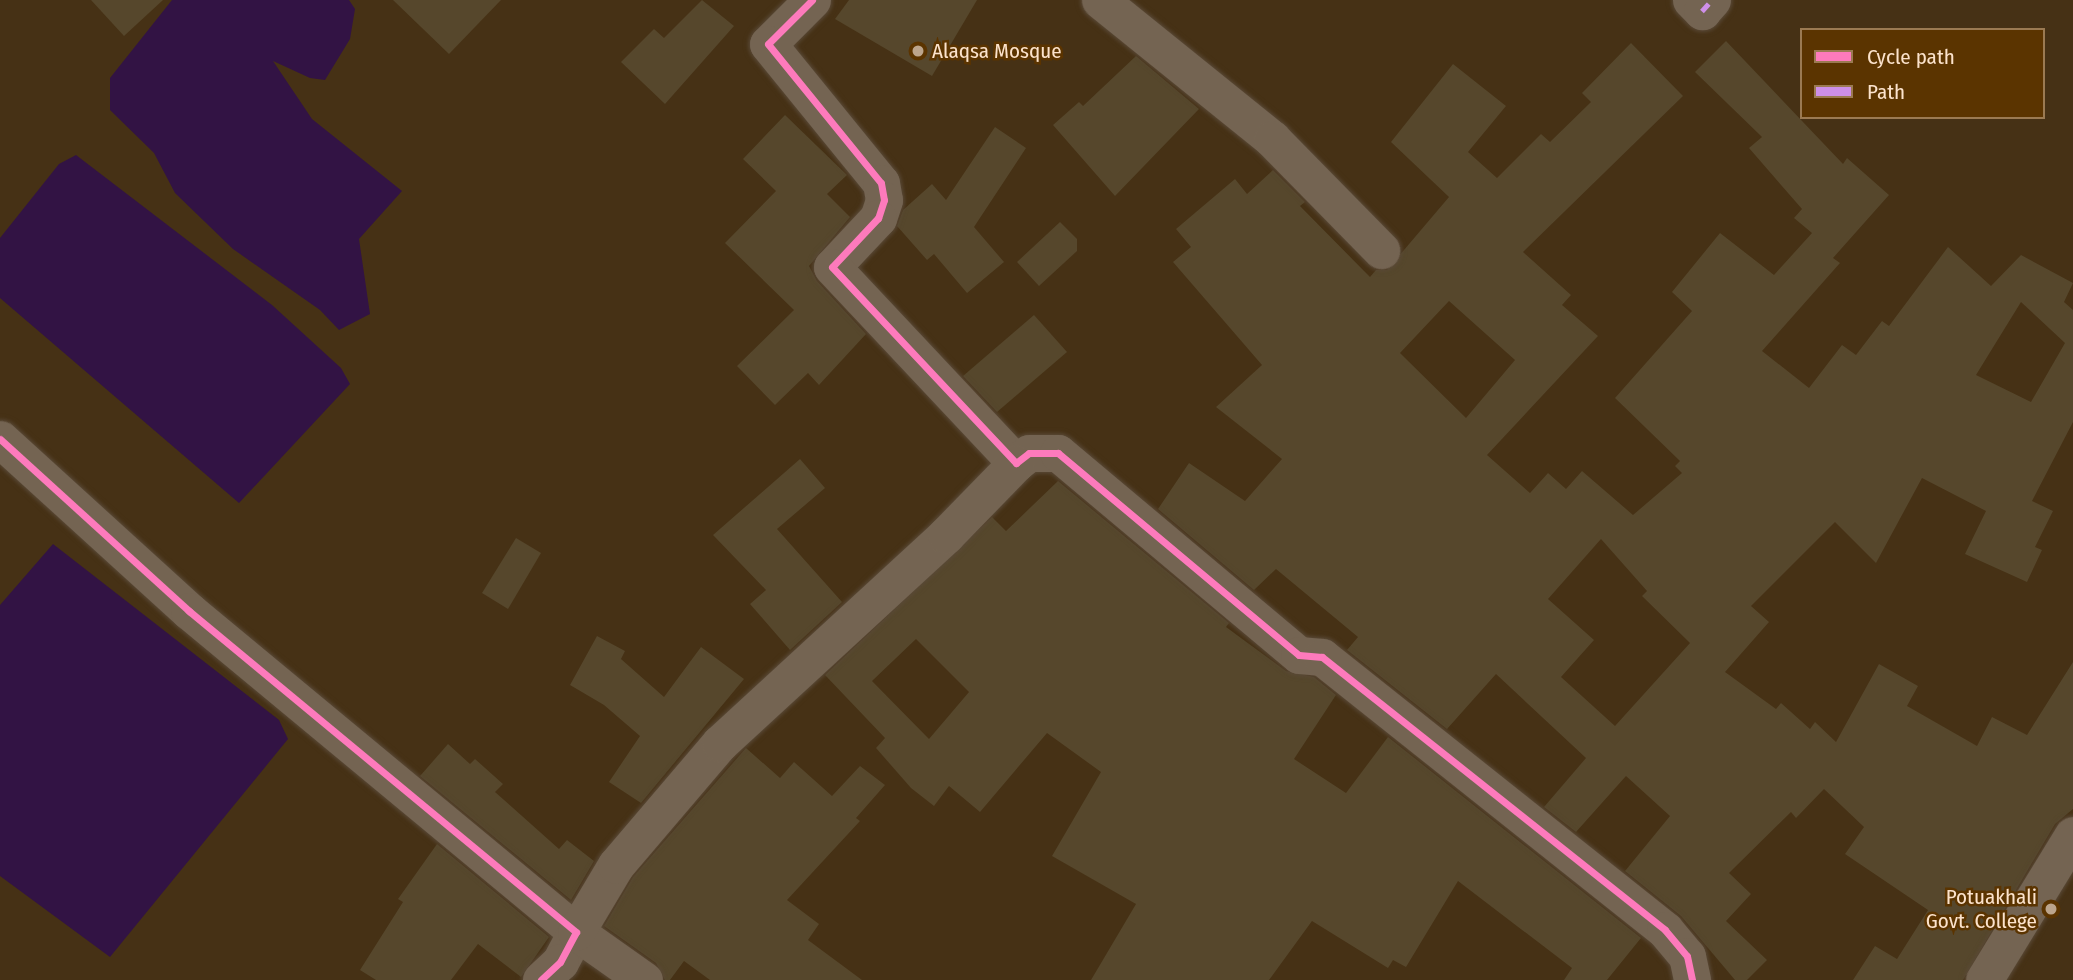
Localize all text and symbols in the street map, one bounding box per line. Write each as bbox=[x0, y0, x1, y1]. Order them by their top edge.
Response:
legend bbox=[1800, 28, 2045, 119]
place label: Alaqsa Mosque bbox=[932, 38, 1062, 64]
marker: Alaqsa Mosque bbox=[910, 43, 926, 59]
text: Cycle path bbox=[1867, 44, 1955, 70]
text: Path bbox=[1867, 79, 1905, 105]
place label: Potuakhali Govt. College bbox=[1926, 884, 2037, 934]
marker: Potuakhali Govt. College bbox=[2043, 901, 2059, 917]

